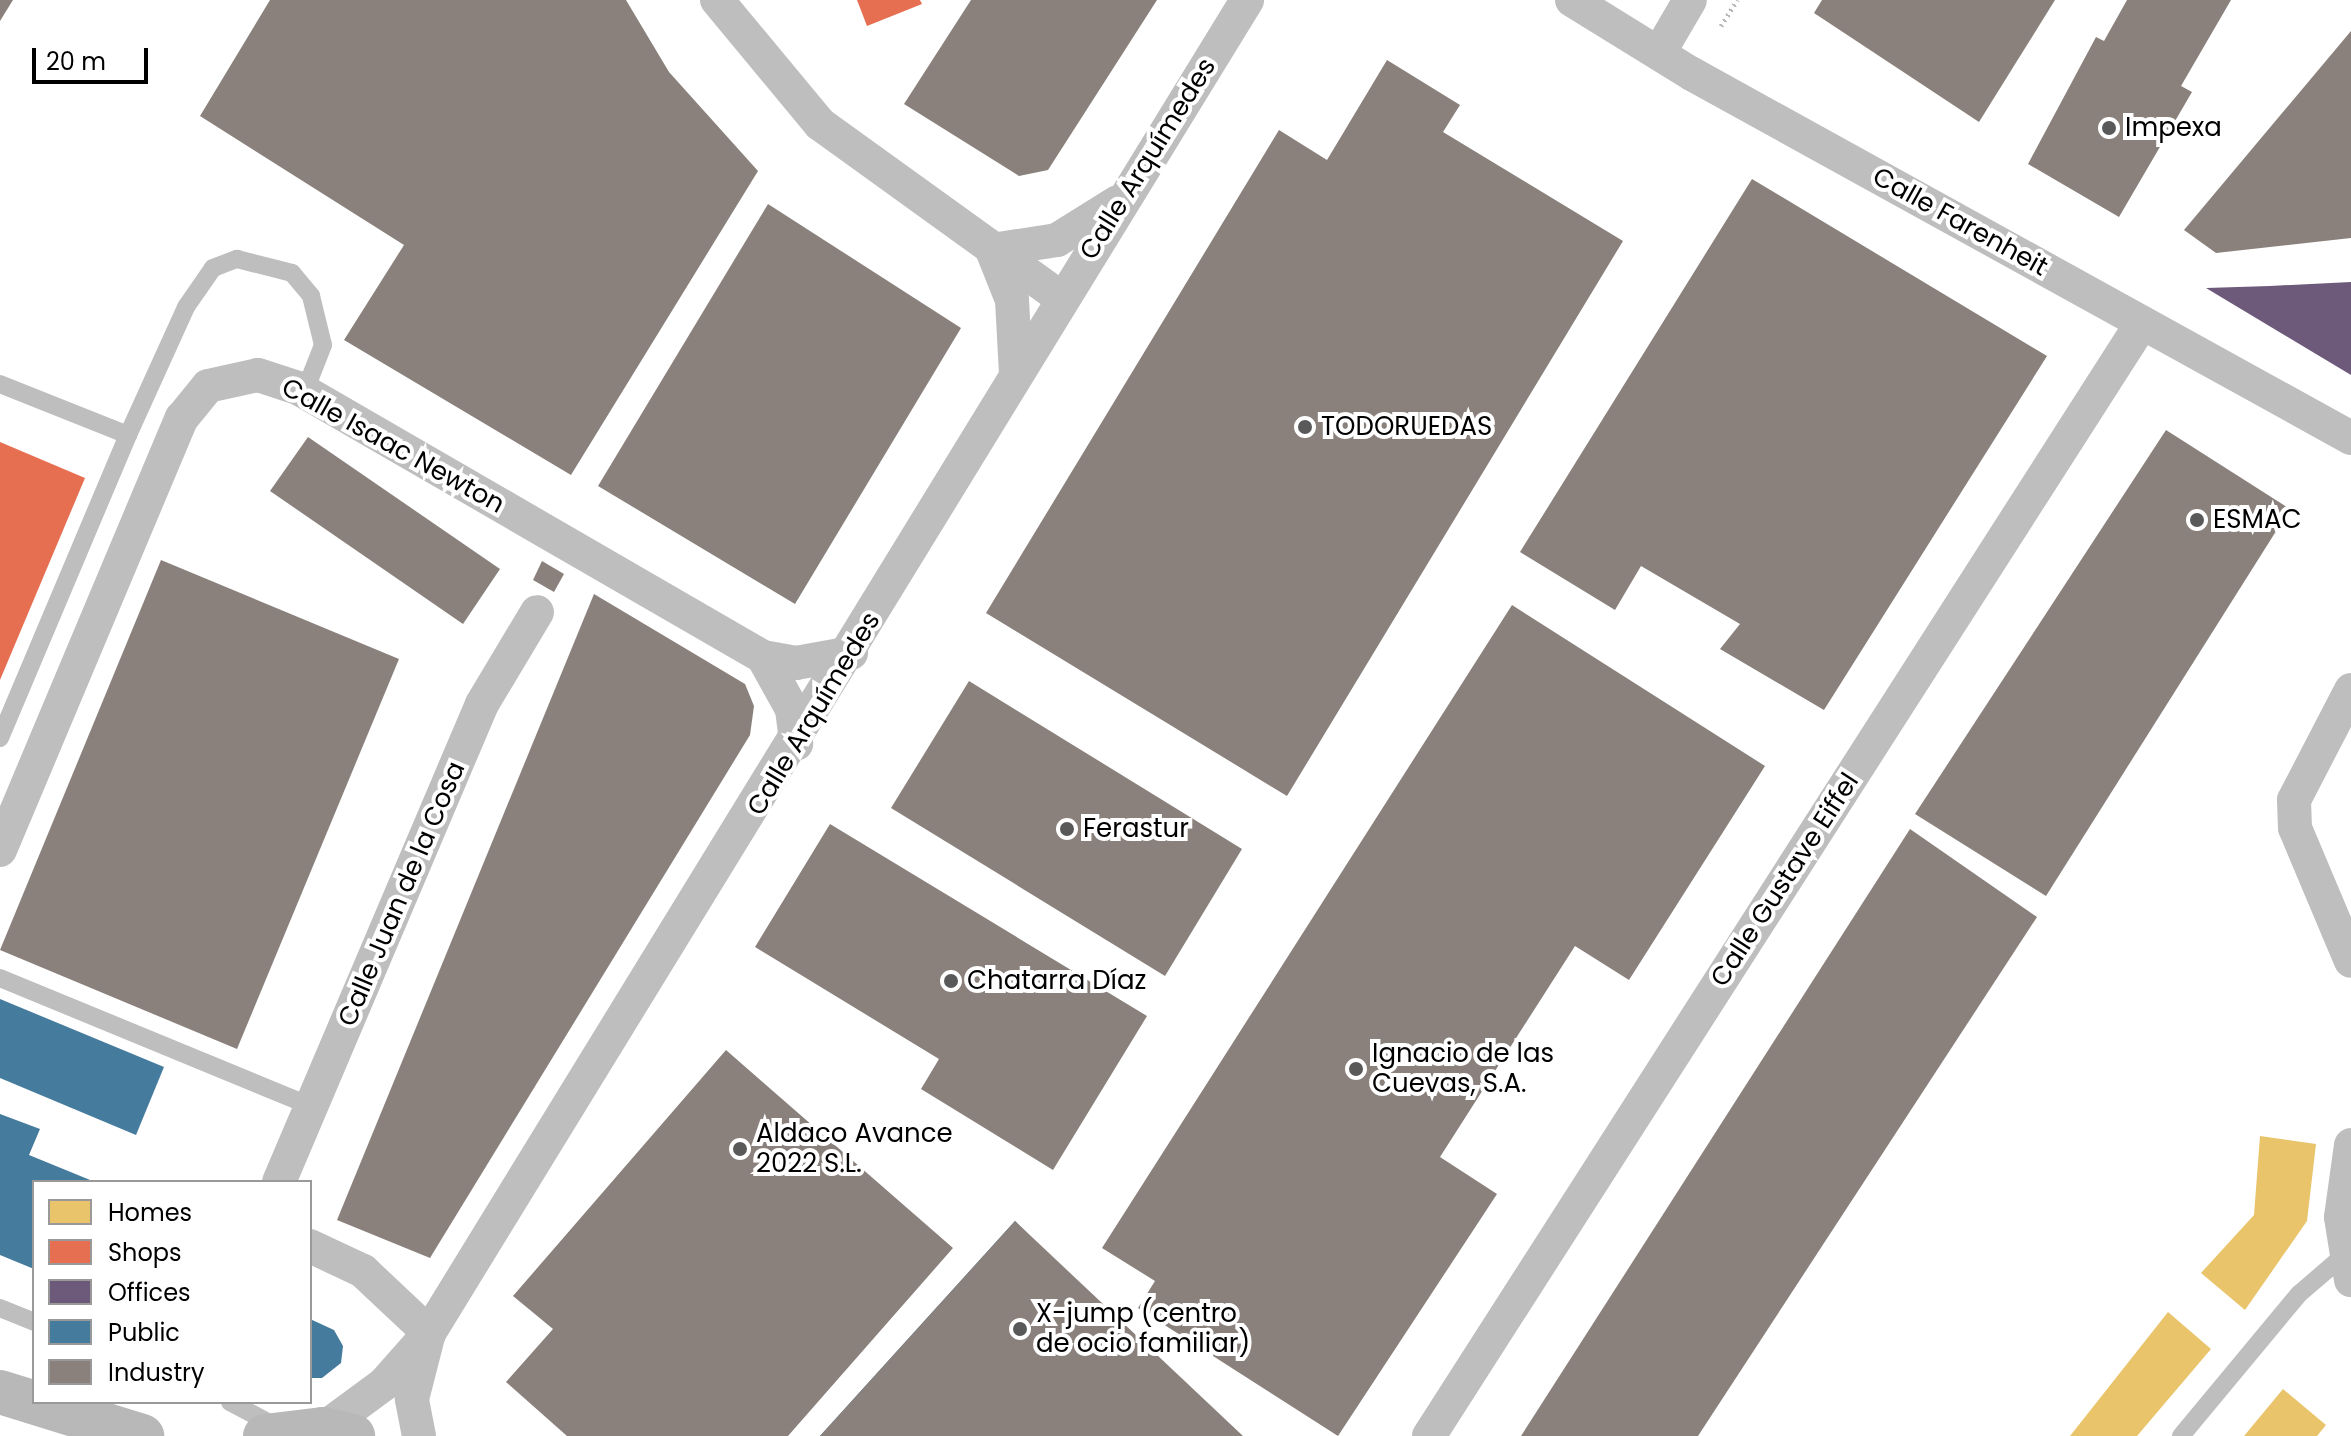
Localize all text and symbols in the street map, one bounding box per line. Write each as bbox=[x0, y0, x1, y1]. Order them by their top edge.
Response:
scale bar bbox=[36, 32, 152, 82]
text: 20 m bbox=[46, 45, 106, 78]
street label: Calle Arquímedes bbox=[1073, 53, 1223, 265]
place label: Impexa bbox=[2125, 112, 2222, 144]
marker: Impexa bbox=[2100, 119, 2118, 137]
street label: Calle Farenheit bbox=[1867, 161, 2053, 283]
street label: Calle Isaac Newton bbox=[276, 372, 510, 520]
place label: TODORUEDAS bbox=[1321, 411, 1492, 443]
marker: TODORUEDAS bbox=[1296, 418, 1314, 436]
place label: ESMAC bbox=[2213, 504, 2302, 536]
marker: ESMAC bbox=[2188, 511, 2206, 529]
street label: Calle Arquímedes bbox=[741, 607, 887, 821]
street label: Calle Juan de la Cosa bbox=[332, 757, 472, 1031]
street label: Calle Gustave Eiffel bbox=[1704, 768, 1866, 992]
place label: Ferastur bbox=[1083, 813, 1189, 845]
marker: Ferastur bbox=[1058, 820, 1076, 838]
place label: Chatarra Díaz bbox=[967, 965, 1146, 997]
marker: Chatarra Díaz bbox=[942, 972, 960, 990]
place label: Ignacio de las Cuevas, S.A. bbox=[1372, 1038, 1554, 1100]
marker: Ignacio de las Cuevas, S.A. bbox=[1347, 1060, 1365, 1078]
place label: Aldaco Avance 2022 S.L. bbox=[756, 1118, 953, 1180]
marker: Aldaco Avance 2022 S.L. bbox=[731, 1140, 749, 1158]
legend bbox=[32, 1180, 312, 1404]
text: Homes bbox=[108, 1196, 192, 1229]
text: Shops bbox=[108, 1236, 182, 1269]
text: Offices bbox=[108, 1276, 191, 1309]
place label: X-jump (centro de ocio familiar) bbox=[1036, 1298, 1250, 1360]
text: Public bbox=[108, 1316, 180, 1349]
marker: X-jump (centro de ocio familiar) bbox=[1011, 1320, 1029, 1338]
text: Industry bbox=[108, 1356, 205, 1389]

